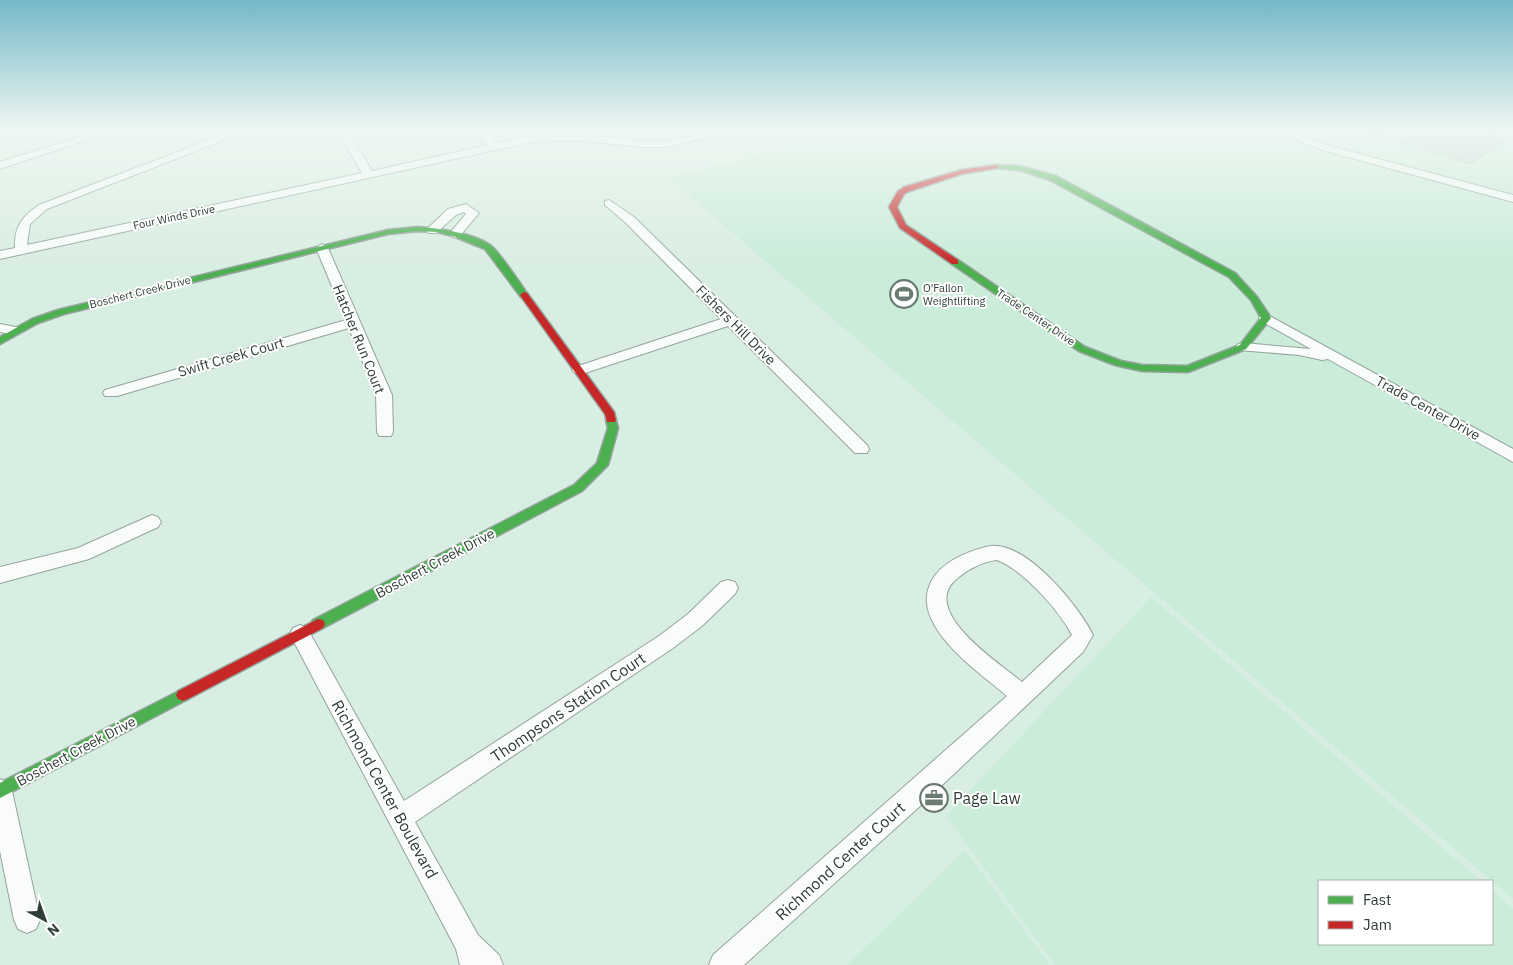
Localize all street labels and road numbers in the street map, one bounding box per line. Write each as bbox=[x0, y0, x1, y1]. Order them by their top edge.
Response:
street label: Four Winds Drive bbox=[132, 201, 216, 233]
street label: Boschert Creek Drive bbox=[88, 273, 192, 311]
street label: Fishers Hill Drive bbox=[692, 281, 780, 369]
street label: Hatcher Run Court bbox=[329, 282, 389, 396]
street label: Trade Center Drive bbox=[994, 286, 1078, 348]
street label: Swift Creek Court bbox=[176, 333, 286, 381]
street label: Trade Center Drive bbox=[1373, 372, 1484, 444]
street label: Boschert Creek Drive bbox=[372, 524, 498, 602]
street label: Thompsons Station Court bbox=[487, 648, 649, 766]
street label: Richmond Center Boulevard bbox=[328, 696, 442, 882]
street label: Boschert Creek Drive bbox=[13, 712, 139, 790]
street label: Richmond Center Court bbox=[771, 797, 909, 925]

